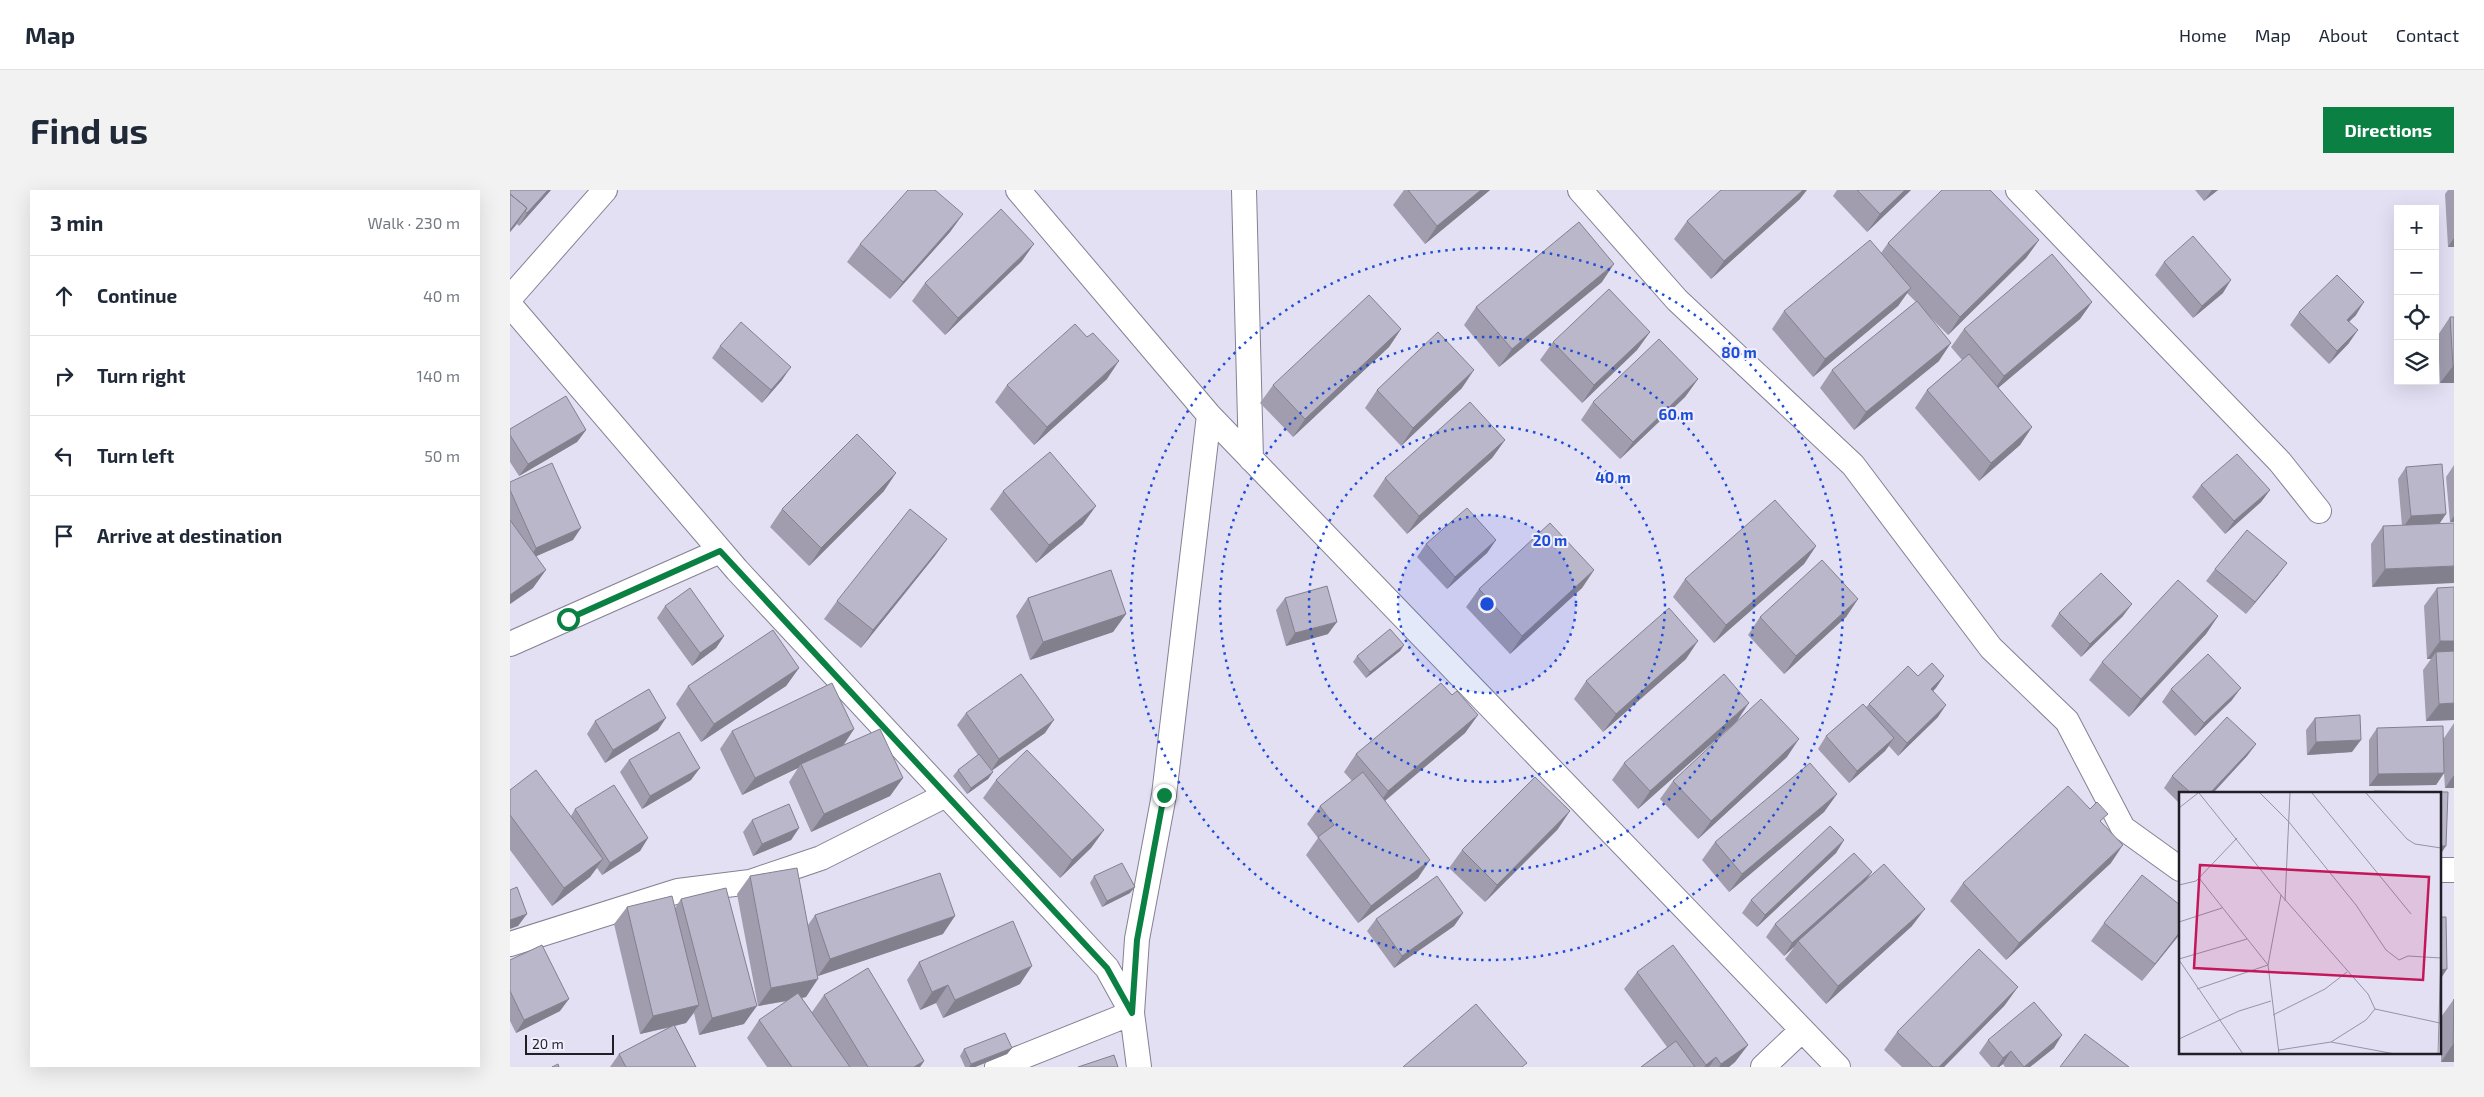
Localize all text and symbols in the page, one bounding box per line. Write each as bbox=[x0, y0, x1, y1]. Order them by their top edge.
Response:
text: Map bbox=[25, 20, 75, 49]
text: Home bbox=[2179, 24, 2227, 46]
text: Map bbox=[2255, 24, 2291, 46]
text: About bbox=[2319, 24, 2368, 46]
text: Contact bbox=[2396, 24, 2459, 46]
button: Directions bbox=[2323, 107, 2454, 153]
text: Find us bbox=[30, 109, 148, 151]
map controls bbox=[2394, 205, 2439, 385]
button: + bbox=[2394, 205, 2439, 250]
text: 3 min bbox=[50, 210, 103, 235]
text: Walk · 230 m bbox=[367, 213, 460, 232]
button: − bbox=[2394, 250, 2439, 295]
icon: ahead bbox=[50, 282, 78, 310]
text: Continue bbox=[97, 284, 177, 307]
text: 40 m bbox=[423, 286, 460, 305]
button: locate bbox=[2394, 295, 2439, 340]
button: layers bbox=[2394, 340, 2439, 385]
text: 80 m bbox=[1721, 343, 1757, 361]
icon: right bbox=[50, 362, 78, 390]
text: Turn right bbox=[97, 364, 185, 387]
text: 140 m bbox=[417, 366, 460, 385]
text: 60 m bbox=[1659, 405, 1693, 423]
icon: left bbox=[50, 442, 78, 470]
text: Turn left bbox=[97, 444, 174, 467]
text: 50 m bbox=[424, 446, 460, 465]
text: 40 m bbox=[1595, 468, 1631, 486]
icon: arrive bbox=[50, 522, 78, 550]
text: Arrive at destination bbox=[97, 524, 282, 547]
text: 20 m bbox=[1533, 531, 1567, 549]
centre of rings bbox=[1478, 595, 1496, 613]
route start bbox=[557, 608, 580, 631]
route end bbox=[1153, 784, 1176, 807]
inset map bbox=[2179, 792, 2442, 1054]
scale bar bbox=[525, 1032, 614, 1055]
text: 20 m bbox=[532, 1035, 564, 1052]

